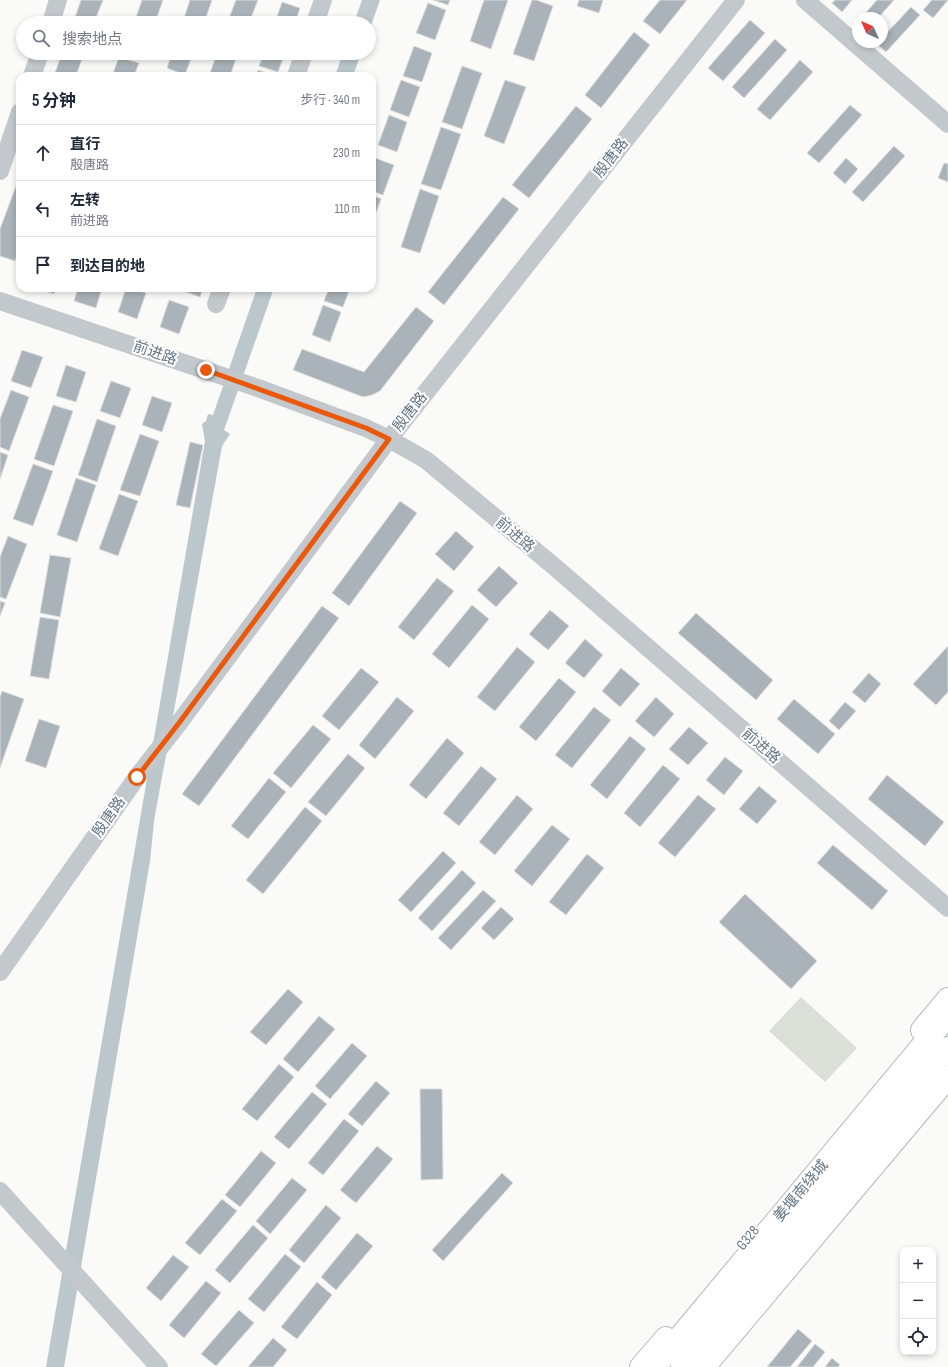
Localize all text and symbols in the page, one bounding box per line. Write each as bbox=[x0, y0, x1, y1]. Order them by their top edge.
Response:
north arrow bbox=[852, 12, 888, 48]
search box bbox=[16, 16, 376, 60]
icon: search bbox=[30, 27, 52, 49]
text: 搜索地点 bbox=[62, 30, 122, 49]
text: 5 分钟 bbox=[32, 91, 76, 111]
text: 步行 · 340 m bbox=[300, 92, 360, 108]
street label: 殷唐路 bbox=[590, 134, 632, 182]
text: 直行 bbox=[70, 135, 100, 154]
icon: ahead bbox=[32, 142, 54, 164]
text: 230 m bbox=[333, 145, 360, 161]
text: 殷唐路 bbox=[70, 157, 109, 173]
text: 左转 bbox=[70, 191, 100, 210]
icon: left bbox=[32, 198, 54, 220]
text: 110 m bbox=[335, 201, 360, 217]
text: 前进路 bbox=[70, 213, 109, 229]
icon: arrive bbox=[32, 254, 54, 276]
text: 到达目的地 bbox=[70, 257, 145, 276]
street label: 前进路 bbox=[131, 337, 179, 369]
route end bbox=[197, 361, 215, 379]
street label: 殷唐路 bbox=[389, 388, 431, 436]
street label: 前进路 bbox=[492, 513, 538, 557]
street label: 前进路 bbox=[738, 724, 784, 768]
route start bbox=[128, 768, 146, 786]
street label: 殷唐路 bbox=[88, 793, 130, 841]
street label: 姜堰南绕城 bbox=[770, 1156, 832, 1226]
street label: G328 bbox=[732, 1222, 764, 1254]
map controls bbox=[900, 1247, 936, 1355]
button: + bbox=[900, 1247, 936, 1283]
button: − bbox=[900, 1283, 936, 1319]
button: locate bbox=[900, 1319, 936, 1355]

